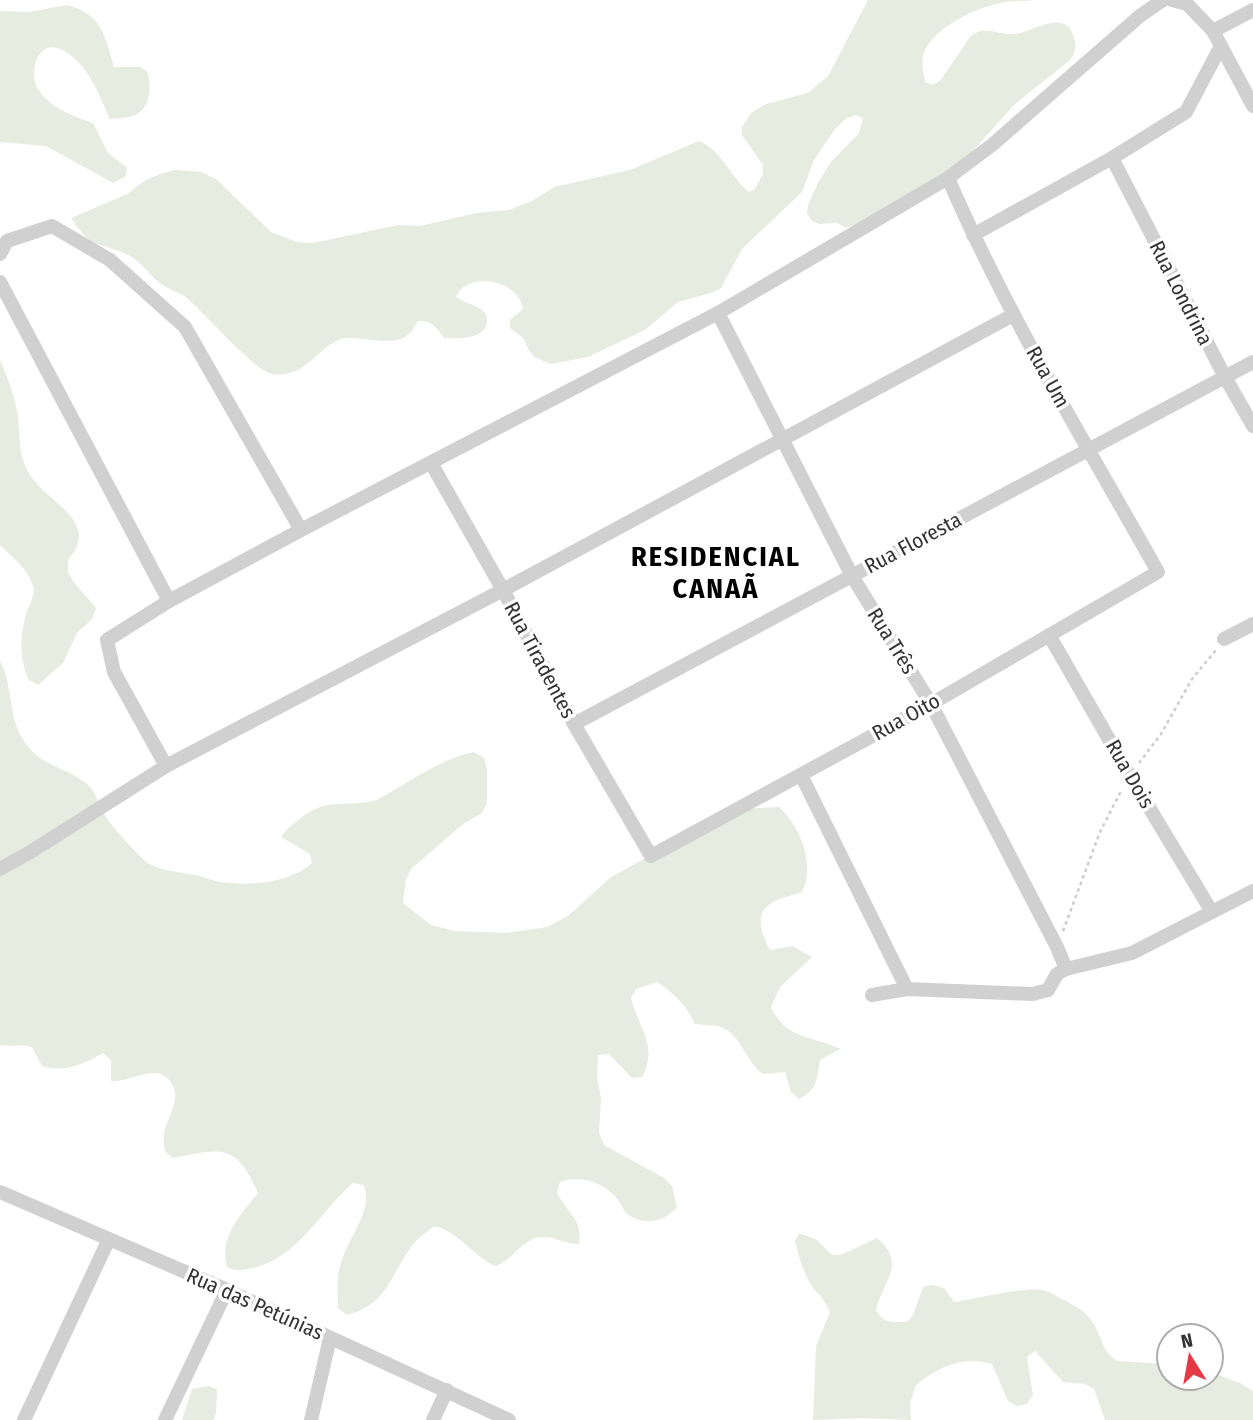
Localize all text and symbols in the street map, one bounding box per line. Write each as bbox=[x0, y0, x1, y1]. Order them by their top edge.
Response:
street label: Rua Londrina bbox=[1144, 236, 1218, 350]
street label: Rua Um bbox=[1021, 342, 1075, 412]
street label: Rua Floresta bbox=[860, 507, 966, 579]
district label: RESIDENCIAL CANAÃ bbox=[631, 540, 801, 605]
street label: Rua Tiradentes bbox=[498, 597, 582, 723]
street label: Rua Três bbox=[862, 603, 922, 679]
street label: Rua Oito bbox=[867, 688, 945, 746]
street label: Rua Dois bbox=[1100, 735, 1160, 813]
street label: Rua das Petúnias bbox=[183, 1262, 327, 1346]
north arrow bbox=[1155, 1322, 1225, 1392]
text: N bbox=[1179, 1328, 1195, 1353]

